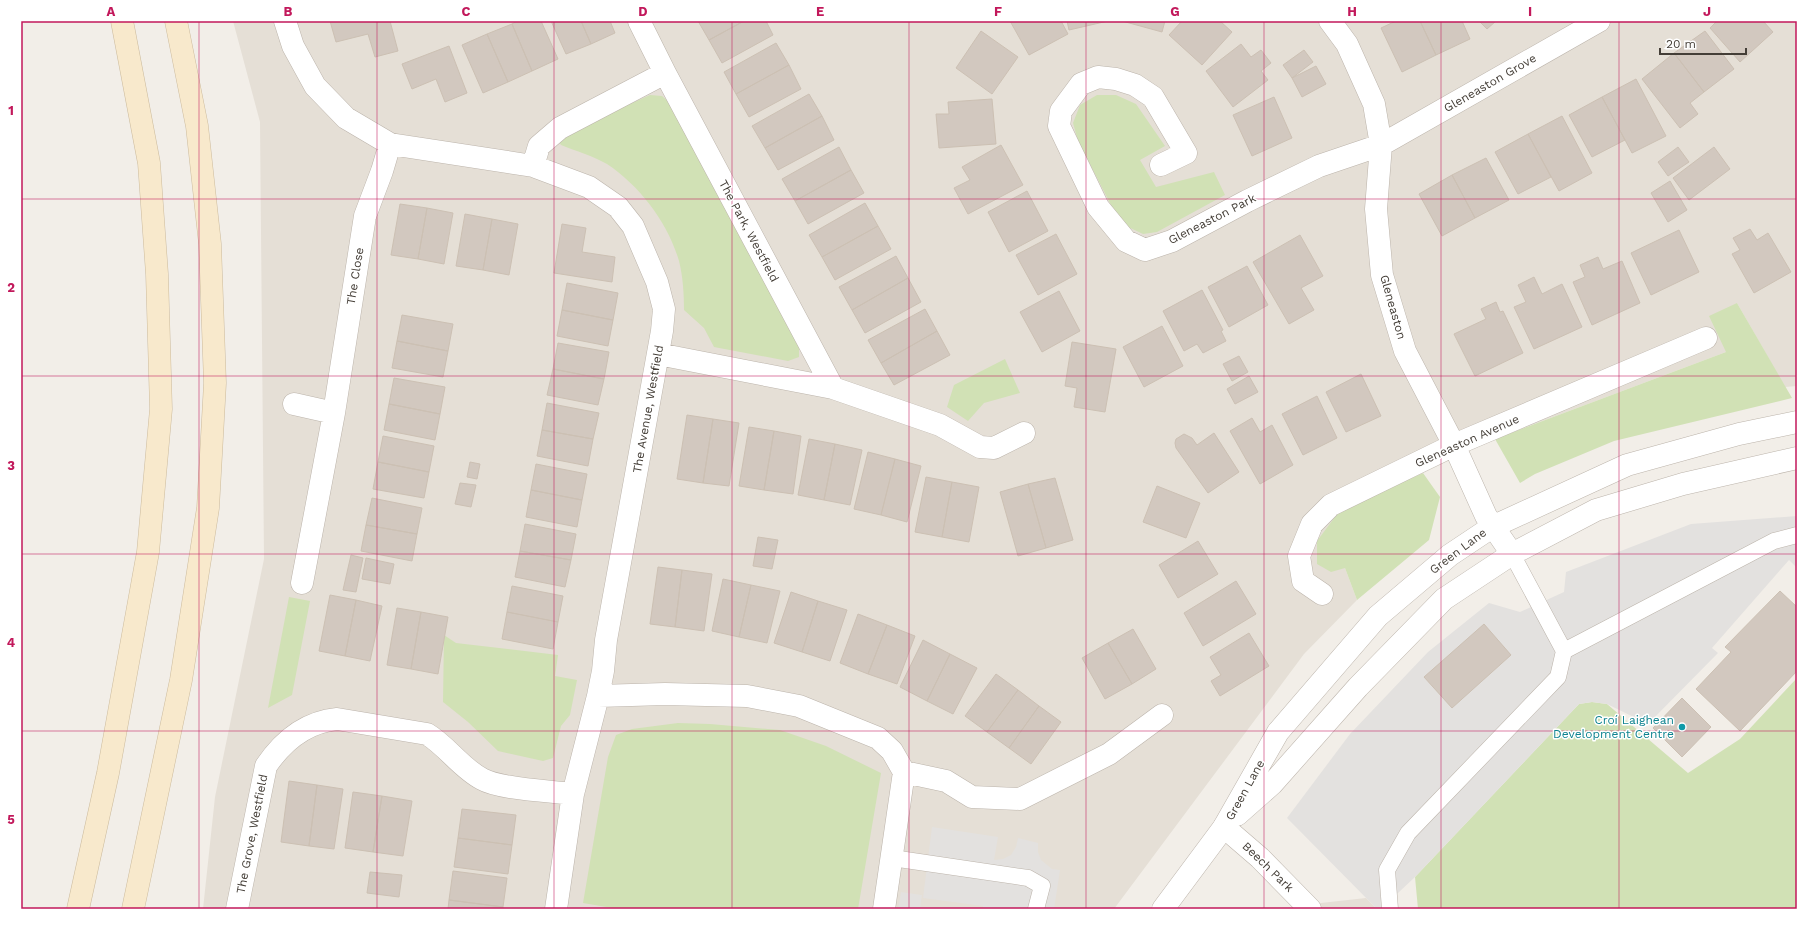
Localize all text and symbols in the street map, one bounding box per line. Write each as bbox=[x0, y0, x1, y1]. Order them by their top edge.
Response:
text: A bbox=[107, 4, 116, 19]
text: B bbox=[284, 4, 293, 19]
text: C bbox=[462, 4, 471, 19]
text: D bbox=[638, 4, 648, 19]
text: E bbox=[816, 4, 824, 19]
text: F bbox=[994, 4, 1002, 19]
text: G bbox=[1170, 4, 1180, 19]
text: H bbox=[1347, 4, 1357, 19]
text: I bbox=[1528, 4, 1532, 19]
text: J bbox=[1703, 4, 1711, 19]
scale bar bbox=[1660, 30, 1746, 56]
text: 20 m bbox=[1666, 37, 1696, 51]
street label: Gleneaston Grove bbox=[1441, 51, 1539, 115]
text: 1 bbox=[8, 103, 14, 118]
street label: The Park, Westfield bbox=[716, 178, 782, 284]
street label: Gleneaston Park bbox=[1166, 191, 1258, 247]
street label: The Close bbox=[344, 246, 366, 306]
street label: Gleneaston bbox=[1377, 273, 1409, 341]
text: 2 bbox=[7, 280, 15, 295]
street label: The Avenue, Westfield bbox=[630, 344, 666, 474]
street label: Gleneaston Avenue bbox=[1413, 412, 1521, 470]
text: 3 bbox=[7, 458, 15, 473]
street label: Green Lane bbox=[1427, 525, 1489, 577]
text: 4 bbox=[7, 635, 16, 650]
place label: Croí Laighean Development Centre bbox=[1553, 713, 1674, 741]
marker: Croí Laighean Development Centre bbox=[1677, 722, 1687, 732]
street label: Green Lane bbox=[1223, 757, 1267, 823]
street label: The Grove, Westfield bbox=[234, 773, 270, 895]
text: 5 bbox=[7, 812, 15, 827]
street label: Beech Park bbox=[1239, 839, 1297, 895]

